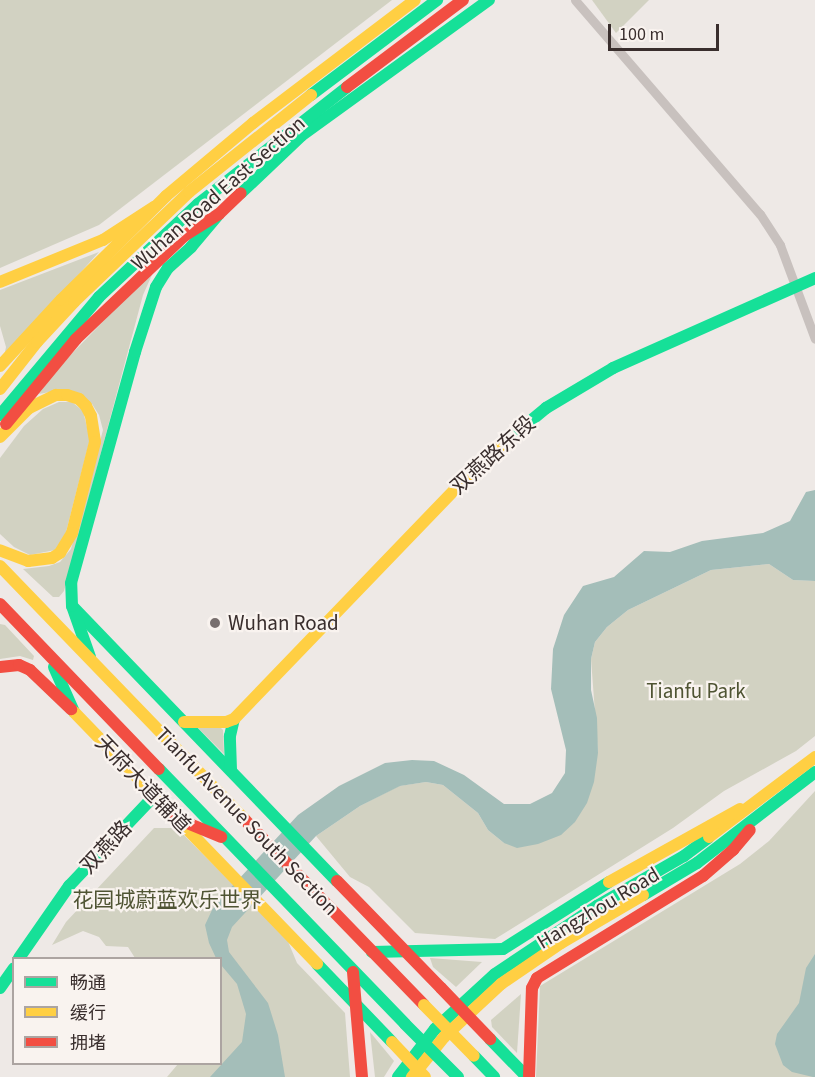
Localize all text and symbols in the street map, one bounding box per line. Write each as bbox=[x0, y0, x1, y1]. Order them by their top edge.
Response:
scale bar bbox=[611, 12, 722, 50]
text: 100 m bbox=[619, 22, 664, 47]
street label: Wuhan Road East Section bbox=[126, 111, 310, 275]
street label: 双燕路东段 bbox=[446, 411, 540, 499]
place label: Wuhan Road bbox=[228, 610, 339, 636]
marker: Wuhan Road bbox=[206, 614, 224, 632]
park label: Tianfu Park bbox=[646, 678, 746, 704]
street label: Tianfu Avenue South Section bbox=[150, 722, 344, 920]
street label: 天府大道辅道 bbox=[90, 730, 196, 838]
street label: 双燕路 bbox=[75, 815, 137, 879]
street label: Hangzhou Road bbox=[532, 862, 664, 954]
park label: 花园城蔚蓝欢乐世界 bbox=[73, 887, 261, 913]
legend bbox=[12, 957, 222, 1065]
text: 畅通 bbox=[70, 971, 106, 996]
text: 缓行 bbox=[70, 1001, 106, 1026]
text: 拥堵 bbox=[70, 1031, 106, 1056]

